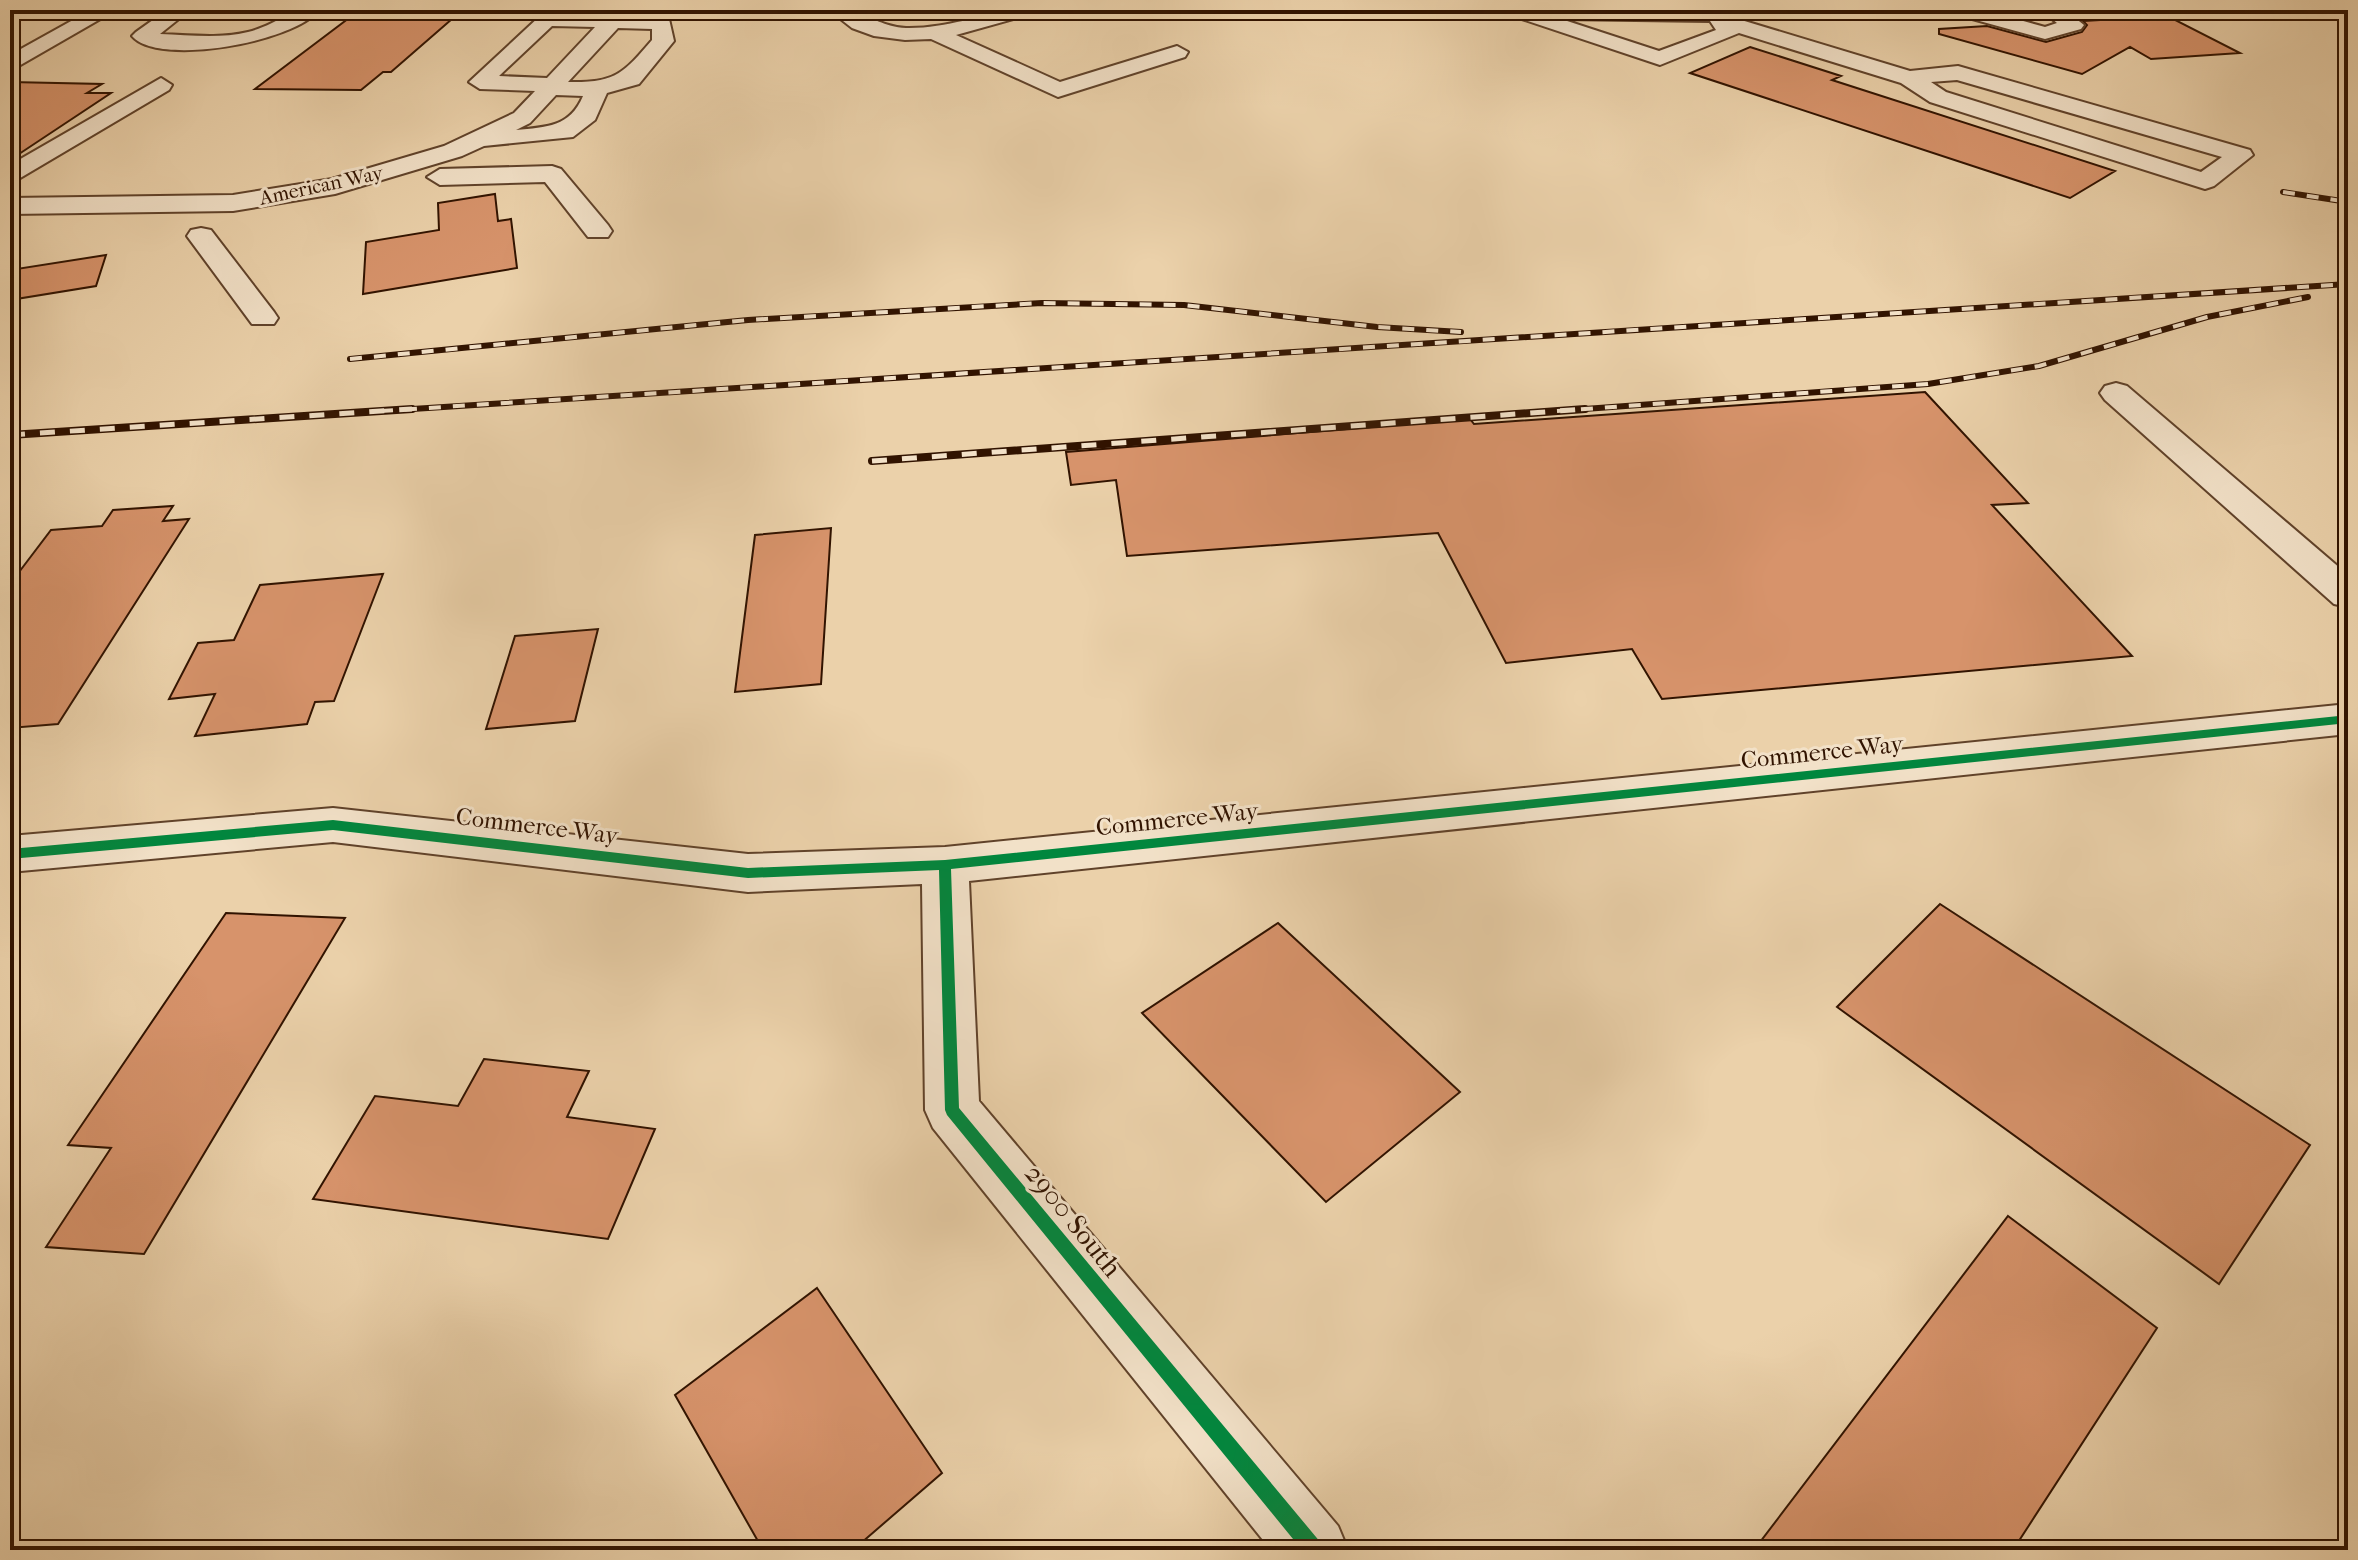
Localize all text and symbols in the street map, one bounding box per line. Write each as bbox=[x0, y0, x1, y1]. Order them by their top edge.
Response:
street label: American Way bbox=[256, 161, 386, 210]
street label: Commerce Way bbox=[1739, 729, 1906, 774]
street label: Commerce Way bbox=[1094, 796, 1261, 841]
street label: Commerce Way bbox=[454, 802, 621, 850]
street label: 2900 South bbox=[1018, 1157, 1129, 1284]

